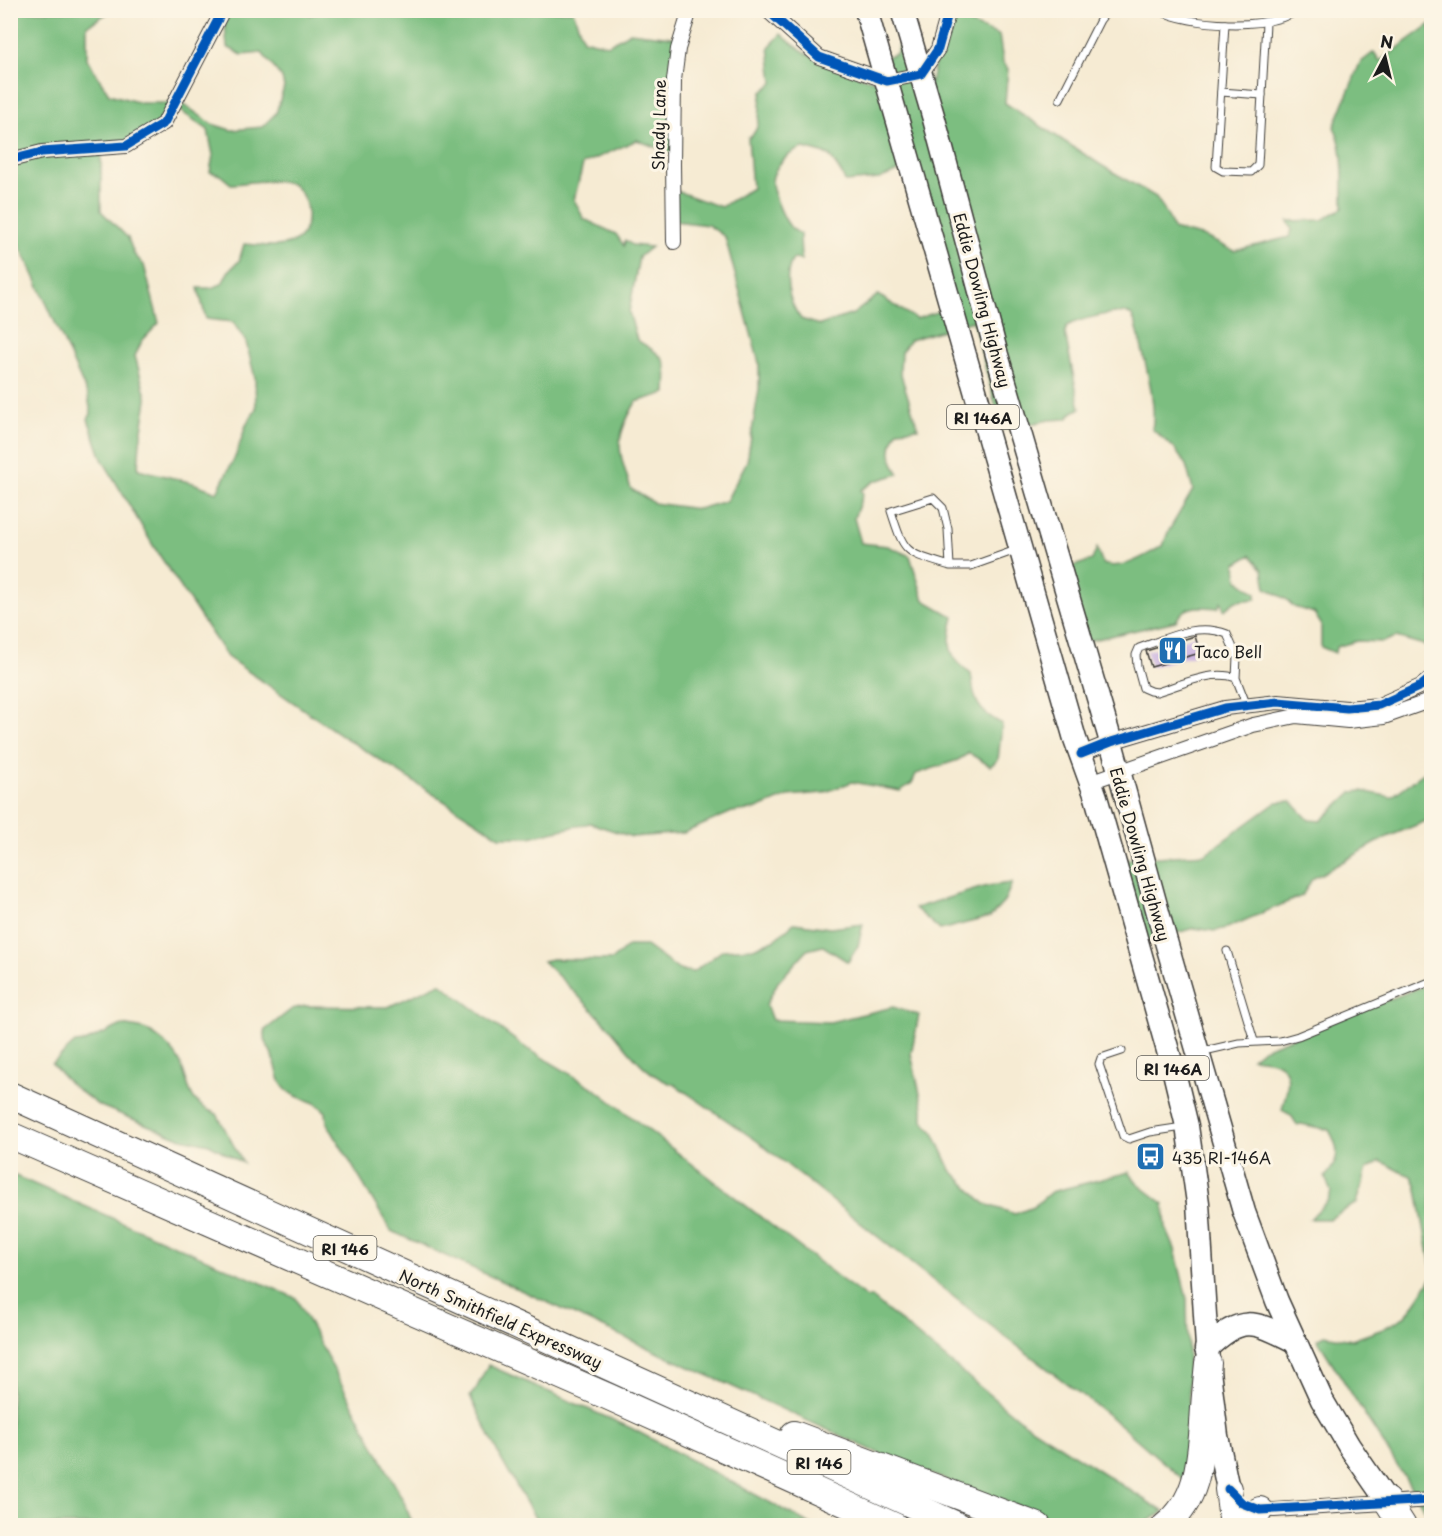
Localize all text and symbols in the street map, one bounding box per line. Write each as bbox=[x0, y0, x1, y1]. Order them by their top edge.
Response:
north arrow bbox=[1355, 27, 1415, 87]
text: N bbox=[1379, 28, 1395, 54]
street label: Shady Lane bbox=[645, 79, 671, 171]
street label: Eddie Dowling Highway bbox=[948, 210, 1018, 390]
road number: RI 146A bbox=[947, 405, 1019, 429]
restaurant icon: Taco Bell bbox=[1157, 635, 1189, 667]
place label: Taco Bell bbox=[1194, 639, 1262, 663]
street label: Eddie Dowling Highway bbox=[1105, 764, 1177, 944]
road number: RI 146A bbox=[1137, 1056, 1209, 1080]
bus stop icon: 435 RI-146A bbox=[1135, 1141, 1167, 1173]
place label: 435 RI-146A bbox=[1172, 1145, 1271, 1169]
road number: RI 146 bbox=[314, 1236, 376, 1260]
street label: North Smithfield Expressway bbox=[396, 1262, 606, 1374]
road number: RI 146 bbox=[788, 1450, 850, 1474]

